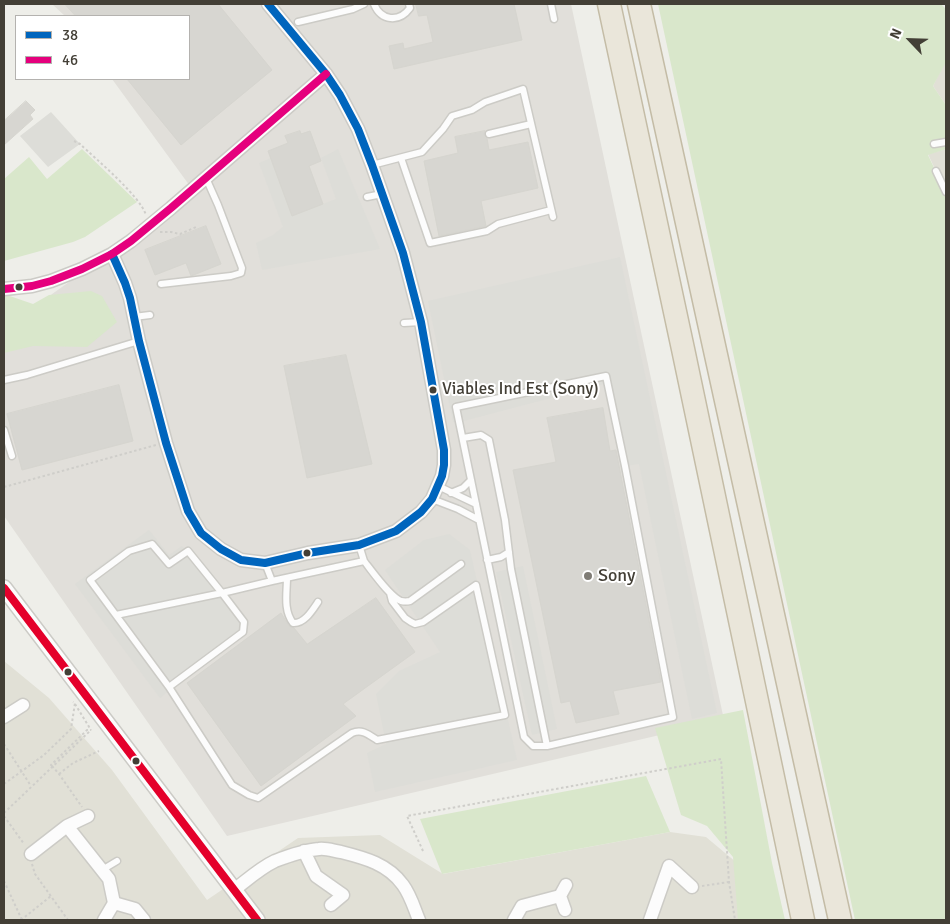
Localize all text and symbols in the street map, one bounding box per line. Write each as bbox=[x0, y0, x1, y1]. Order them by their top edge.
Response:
legend bbox=[15, 15, 190, 80]
north arrow bbox=[885, 15, 935, 65]
text: 38 bbox=[62, 26, 78, 44]
text: N bbox=[886, 26, 906, 42]
text: 46 bbox=[62, 51, 78, 69]
unlabelled marker bbox=[14, 282, 24, 292]
place label: Viables Ind Est (Sony) bbox=[442, 380, 599, 400]
marker: Viables Ind Est (Sony) bbox=[428, 385, 438, 395]
unlabelled marker bbox=[302, 548, 312, 558]
place label: Sony bbox=[598, 565, 635, 587]
marker: Sony bbox=[582, 570, 594, 582]
unlabelled marker bbox=[63, 667, 73, 677]
unlabelled marker bbox=[131, 756, 141, 766]

